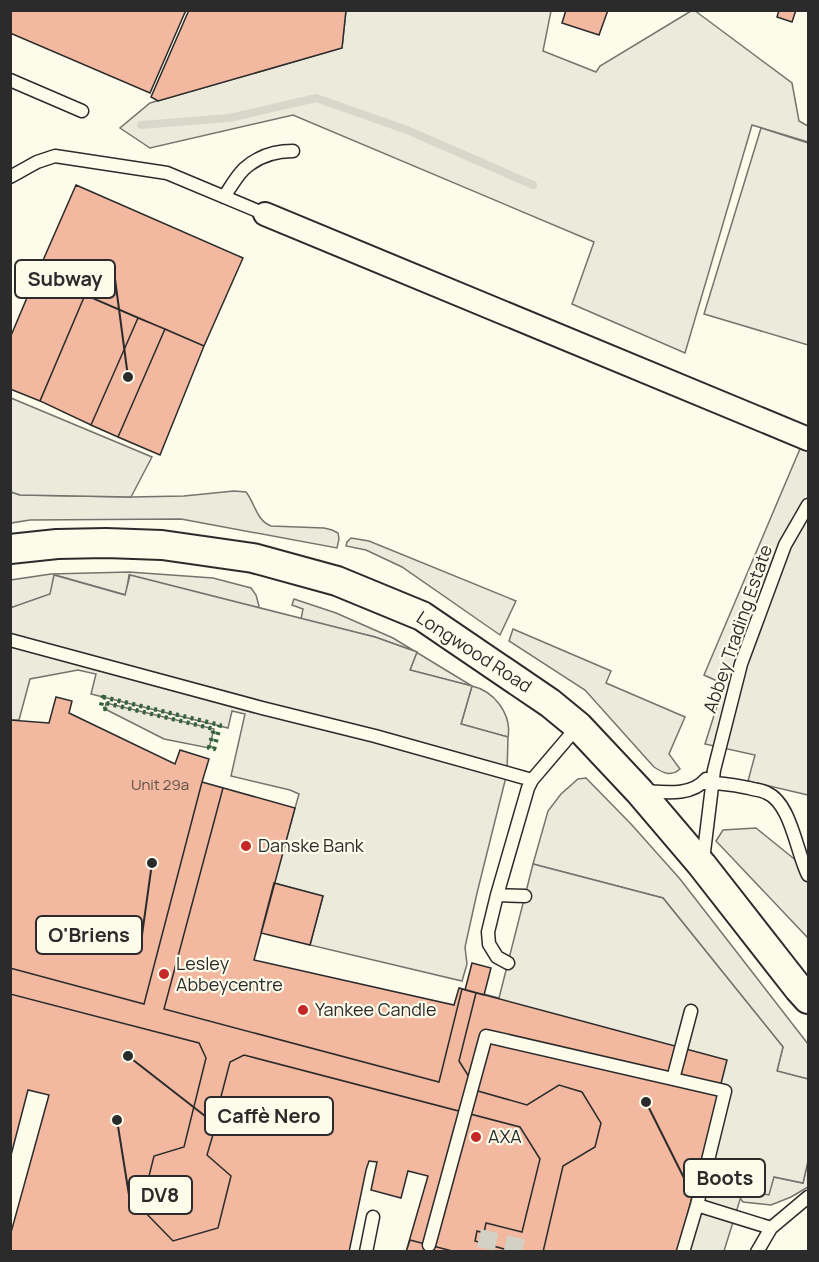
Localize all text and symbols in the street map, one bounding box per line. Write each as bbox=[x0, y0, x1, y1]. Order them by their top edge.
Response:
callout: Subway bbox=[15, 260, 115, 298]
text: Subway bbox=[27, 265, 103, 292]
street label: Abbey Trading Estate bbox=[697, 541, 777, 716]
street label: Longwood Road bbox=[412, 605, 537, 697]
house number: Unit 29a bbox=[131, 774, 189, 795]
place label: Danske Bank bbox=[258, 833, 365, 857]
marker: Danske Bank bbox=[239, 839, 253, 853]
callout: O'Briens bbox=[36, 916, 142, 954]
text: O'Briens bbox=[48, 921, 130, 948]
place label: Lesley Abbeycentre bbox=[176, 951, 283, 996]
marker: Lesley Abbeycentre bbox=[157, 967, 171, 981]
place label: Yankee Candle bbox=[315, 997, 437, 1021]
marker: Yankee Candle bbox=[296, 1003, 310, 1017]
callout: Caffè Nero bbox=[205, 1097, 333, 1135]
text: Caffè Nero bbox=[217, 1102, 321, 1129]
place label: AXA bbox=[488, 1124, 522, 1148]
marker: AXA bbox=[469, 1130, 483, 1144]
callout: Boots bbox=[684, 1159, 765, 1197]
text: Boots bbox=[697, 1164, 754, 1191]
callout: DV8 bbox=[129, 1176, 192, 1214]
text: DV8 bbox=[141, 1181, 179, 1208]

